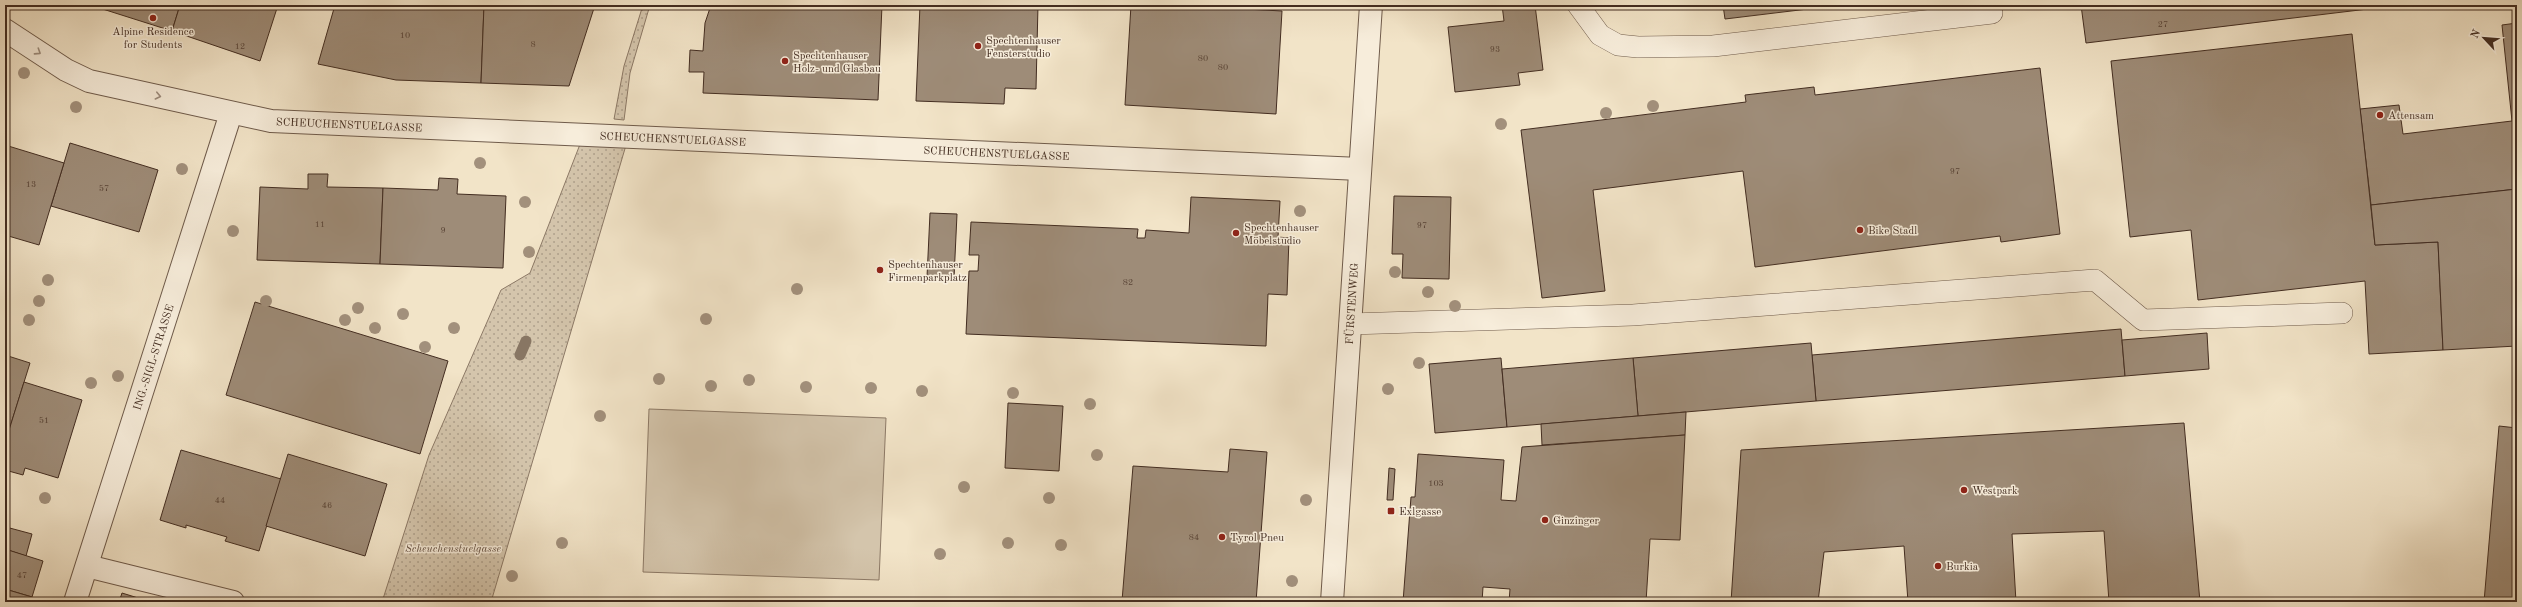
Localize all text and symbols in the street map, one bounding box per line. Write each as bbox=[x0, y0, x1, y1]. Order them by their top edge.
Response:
marker: Alpine Residence for Students bbox=[148, 13, 158, 23]
north arrow bbox=[2464, 18, 2504, 58]
house number: 27 bbox=[2158, 20, 2168, 29]
place label: Alpine Residence for Students bbox=[112, 27, 194, 51]
text: N bbox=[2470, 28, 2483, 40]
house number: 10 bbox=[400, 31, 410, 40]
place label: Spechtenhauser Fensterstudio bbox=[986, 36, 1061, 60]
house number: 8 bbox=[530, 40, 536, 49]
marker: Spechtenhauser Fensterstudio bbox=[973, 41, 983, 51]
house number: 12 bbox=[235, 42, 245, 51]
house number: 93 bbox=[1490, 45, 1500, 54]
one-way arrow bbox=[33, 47, 40, 54]
place label: Spechtenhauser Holz- und Glasbau bbox=[793, 51, 881, 75]
house number: 80 bbox=[1198, 54, 1208, 63]
marker: Spechtenhauser Holz- und Glasbau bbox=[780, 56, 790, 66]
house number: 80 bbox=[1218, 63, 1228, 72]
one-way arrow bbox=[155, 92, 161, 100]
marker: Attensam bbox=[2375, 110, 2385, 120]
place label: Attensam bbox=[2388, 111, 2434, 122]
street label: SCHEUCHENSTUELGASSE bbox=[276, 117, 422, 135]
street label: SCHEUCHENSTUELGASSE bbox=[599, 131, 746, 149]
street label: SCHEUCHENSTUELGASSE bbox=[923, 146, 1070, 163]
house number: 97 bbox=[1950, 167, 1960, 176]
house number: 13 bbox=[26, 180, 36, 189]
house number: 57 bbox=[99, 184, 109, 193]
house number: 11 bbox=[315, 220, 325, 229]
house number: 97 bbox=[1417, 221, 1427, 230]
place label: Spechtenhauser Möbelstudio bbox=[1244, 223, 1319, 247]
marker: Bike Stadl bbox=[1855, 225, 1865, 235]
house number: 9 bbox=[440, 226, 446, 235]
place label: Bike Stadl bbox=[1868, 226, 1917, 237]
marker: Spechtenhauser Möbelstudio bbox=[1231, 228, 1241, 238]
place label: Spechtenhauser Firmenparkplatz bbox=[888, 260, 967, 284]
street label: FÜRSTENWEG bbox=[1343, 262, 1361, 345]
marker: Spechtenhauser Firmenparkplatz bbox=[875, 265, 885, 275]
house number: 82 bbox=[1123, 278, 1133, 287]
street label: ING.-SIGL-STRASSE bbox=[132, 303, 177, 412]
house number: 51 bbox=[39, 416, 49, 425]
house number: 103 bbox=[1428, 479, 1444, 488]
marker: Westpark bbox=[1959, 485, 1969, 495]
place label: Westpark bbox=[1972, 486, 2018, 497]
house number: 44 bbox=[215, 496, 225, 505]
house number: 46 bbox=[322, 501, 332, 510]
marker: Exlgasse bbox=[1386, 506, 1396, 516]
place label: Exlgasse bbox=[1399, 507, 1441, 518]
marker: Ginzinger bbox=[1540, 515, 1550, 525]
place label: Ginzinger bbox=[1553, 516, 1600, 527]
marker: Tyrol Pneu bbox=[1217, 532, 1227, 542]
house number: 84 bbox=[1189, 533, 1199, 542]
place label: Tyrol Pneu bbox=[1230, 533, 1284, 544]
park label: Scheuchenstuelgasse bbox=[405, 544, 502, 555]
marker: Burkia bbox=[1933, 561, 1943, 571]
place label: Burkia bbox=[1946, 562, 1979, 573]
house number: 47 bbox=[17, 571, 27, 580]

